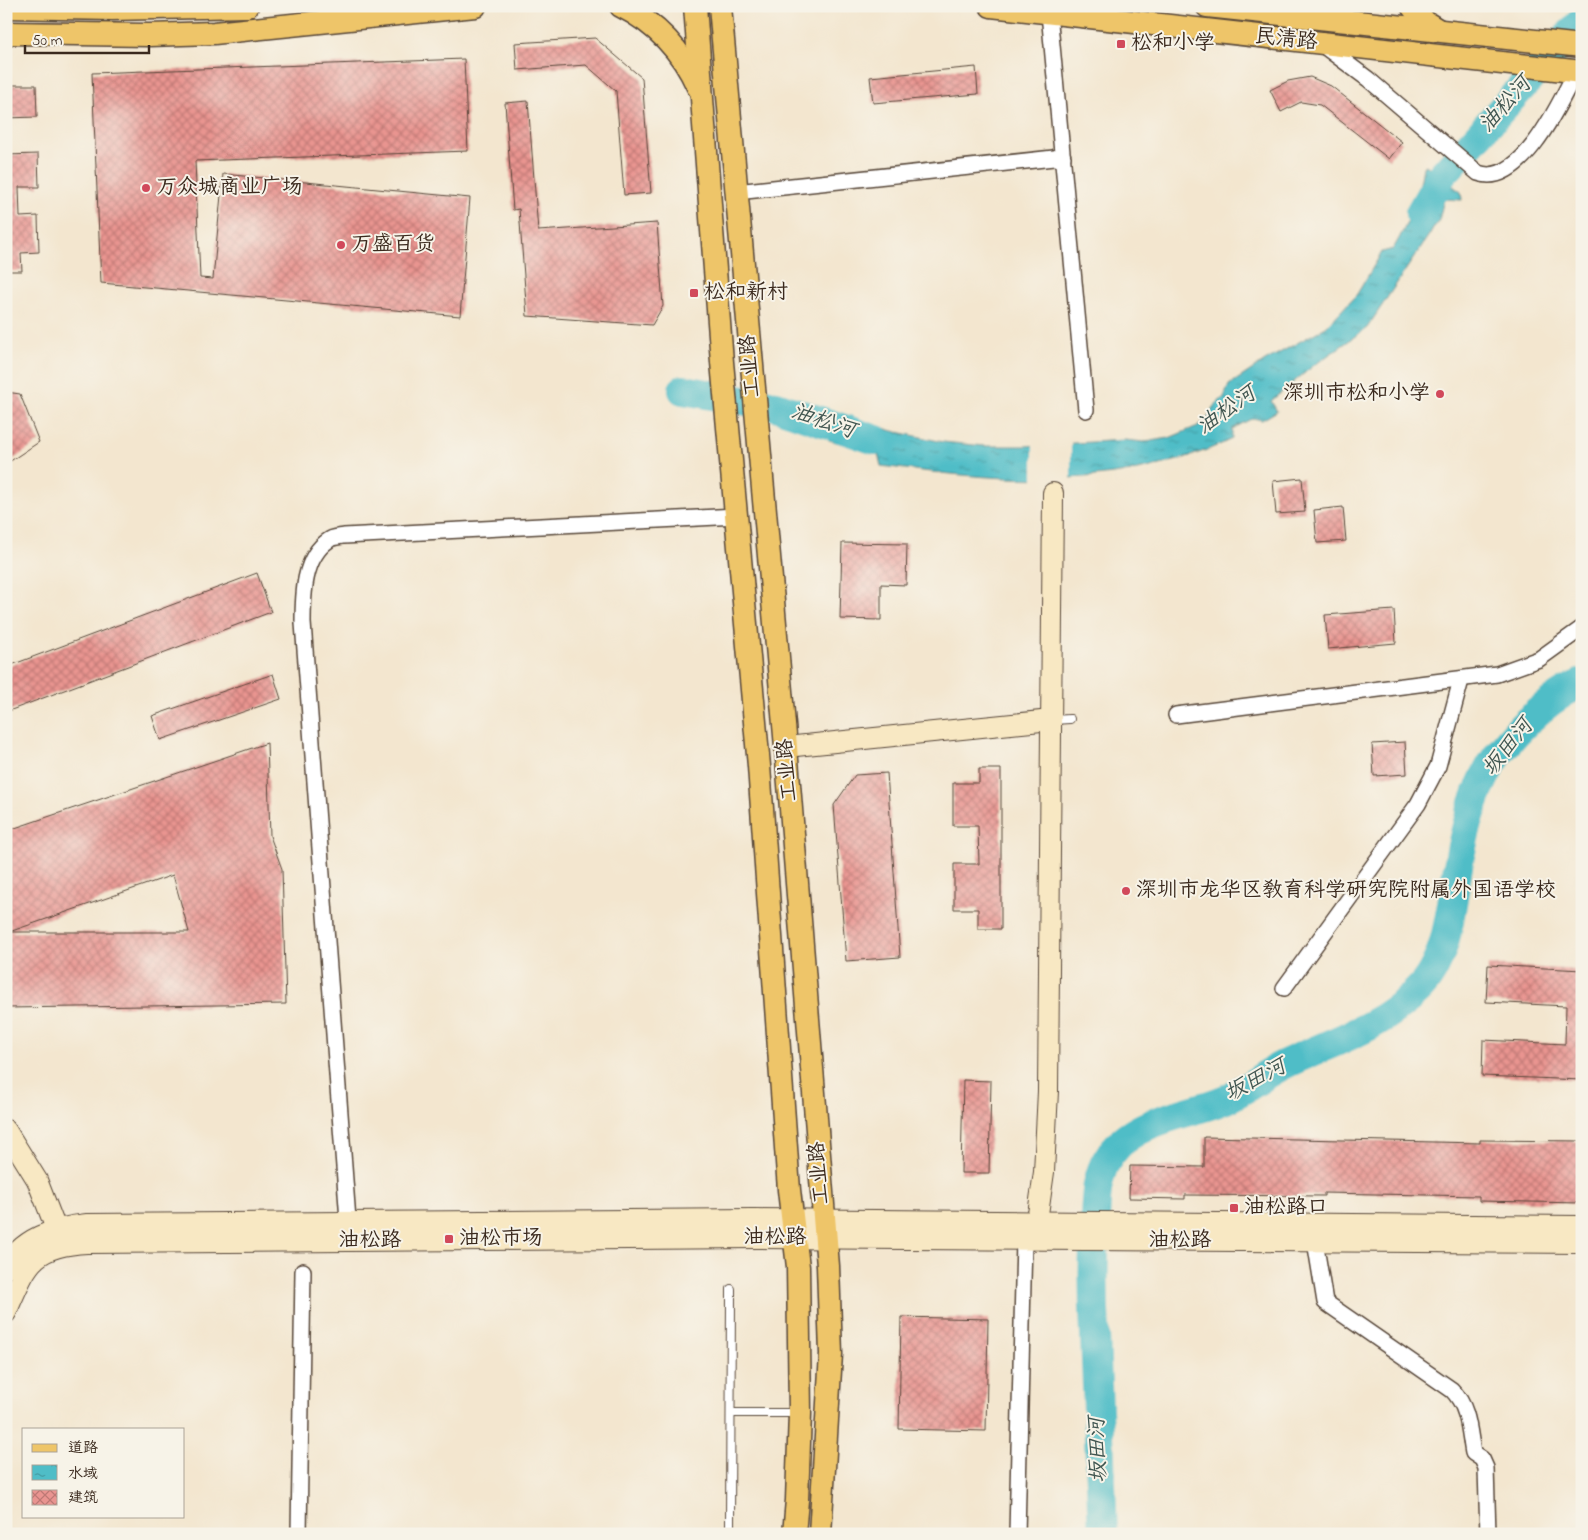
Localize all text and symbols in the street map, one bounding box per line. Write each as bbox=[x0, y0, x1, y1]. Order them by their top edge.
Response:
scale bar bbox=[25, 22, 149, 54]
street label: 民清路 bbox=[1253, 22, 1319, 58]
place label: 松和小学 bbox=[1131, 29, 1215, 59]
text: 50 m bbox=[32, 30, 63, 52]
marker: 松和小学 bbox=[1115, 38, 1127, 50]
water label: 油松河 bbox=[1472, 68, 1542, 140]
place label: 万众城商业广场 bbox=[156, 173, 303, 203]
marker: 万众城商业广场 bbox=[140, 182, 152, 194]
place label: 万盛百货 bbox=[351, 230, 435, 260]
marker: 万盛百货 bbox=[335, 239, 347, 251]
place label: 松和新村 bbox=[704, 278, 788, 308]
marker: 松和新村 bbox=[688, 287, 700, 299]
street label: 工业路 bbox=[733, 333, 769, 399]
water label: 油松河 bbox=[1191, 377, 1266, 443]
place label: 深圳市松和小学 bbox=[1283, 379, 1430, 409]
marker: 深圳市松和小学 bbox=[1434, 388, 1446, 400]
water label: 油松河 bbox=[787, 396, 862, 449]
water label: 坂田河 bbox=[1476, 710, 1544, 784]
street label: 工业路 bbox=[770, 737, 806, 803]
place label: 深圳市龙华区教育科学研究院附属外国语学校 bbox=[1136, 876, 1556, 906]
marker: 深圳市龙华区教育科学研究院附属外国语学校 bbox=[1120, 885, 1132, 897]
water label: 坂田河 bbox=[1219, 1050, 1295, 1111]
street label: 工业路 bbox=[802, 1140, 838, 1206]
place label: 油松路口 bbox=[1244, 1193, 1328, 1223]
marker: 油松路口 bbox=[1228, 1202, 1240, 1214]
street label: 油松路 bbox=[744, 1223, 807, 1253]
place label: 油松市场 bbox=[459, 1224, 543, 1254]
street label: 油松路 bbox=[339, 1226, 402, 1256]
street label: 油松路 bbox=[1149, 1226, 1212, 1256]
marker: 油松市场 bbox=[443, 1233, 455, 1245]
water label: 坂田河 bbox=[1082, 1413, 1116, 1484]
legend bbox=[22, 1428, 185, 1518]
text: 道路 bbox=[68, 1437, 98, 1459]
text: 水域 bbox=[68, 1463, 98, 1485]
text: 建筑 bbox=[68, 1487, 98, 1509]

